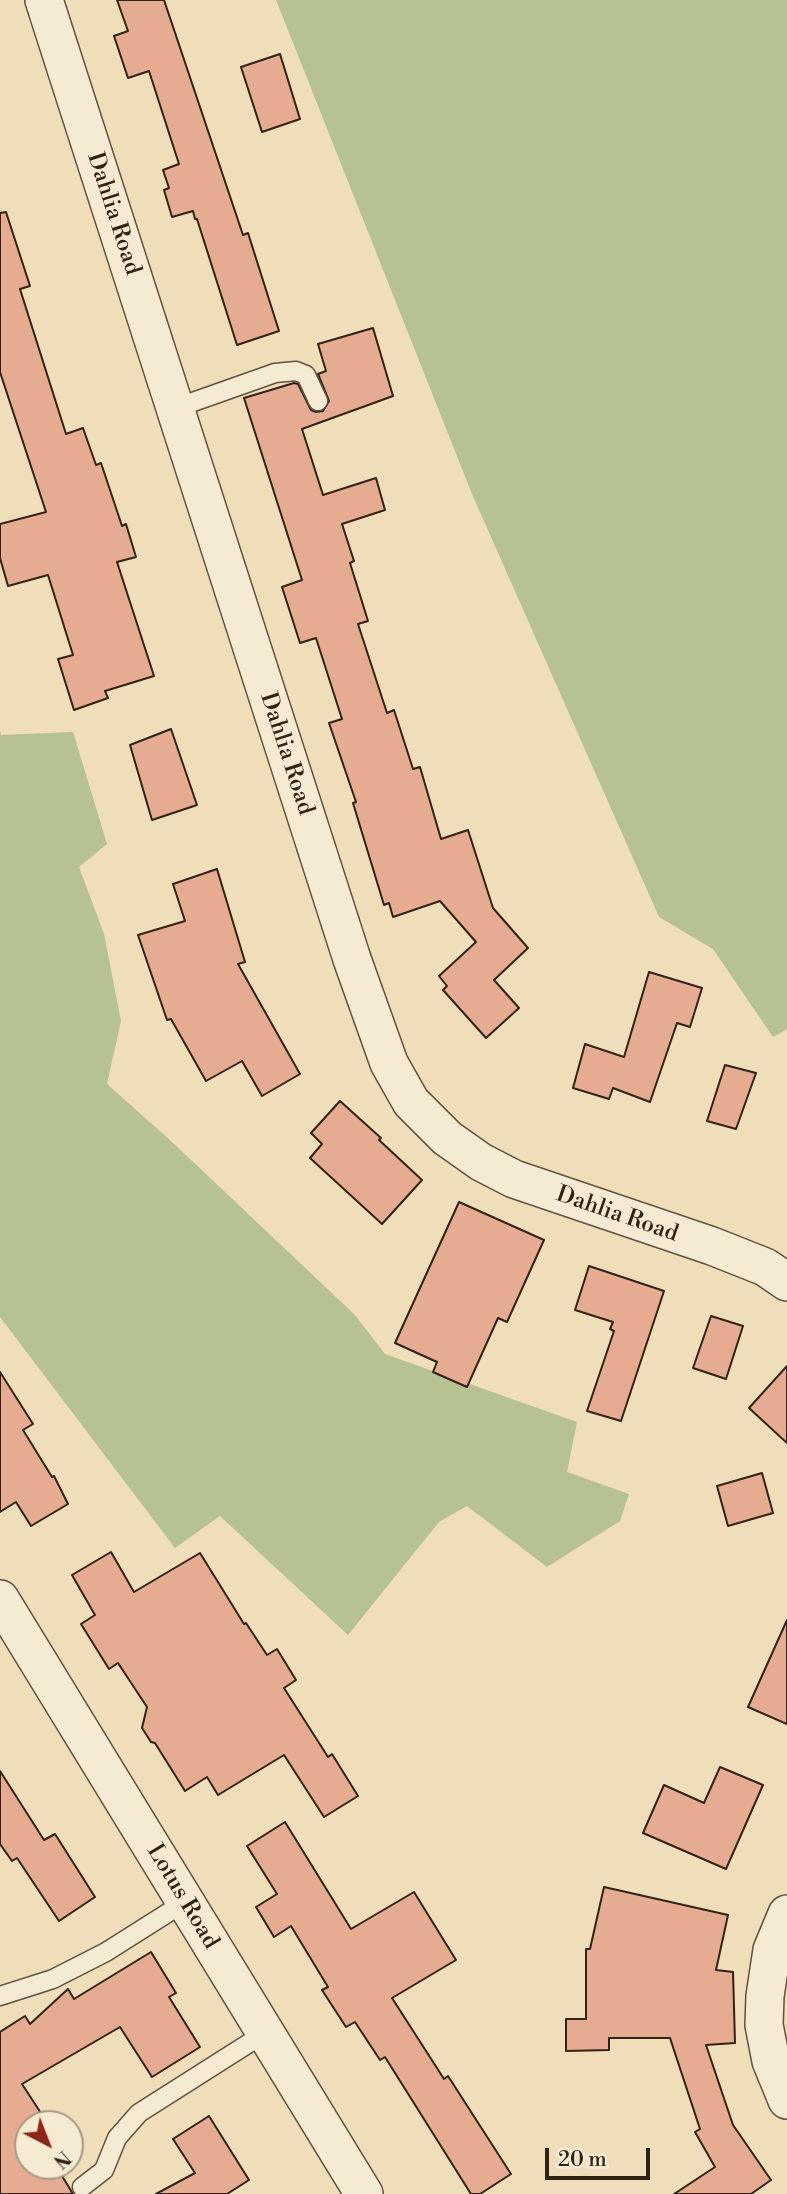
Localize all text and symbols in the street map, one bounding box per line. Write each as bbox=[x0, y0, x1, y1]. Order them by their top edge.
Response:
street label: Dahlia Road bbox=[80, 149, 146, 279]
street label: Dahlia Road bbox=[253, 689, 319, 819]
street label: Dahlia Road bbox=[552, 1181, 682, 1249]
street label: Lotus Road bbox=[140, 1840, 224, 1954]
north arrow bbox=[14, 2110, 84, 2180]
scale bar bbox=[549, 2134, 654, 2178]
text: N bbox=[48, 2145, 75, 2173]
text: 20 m bbox=[558, 2147, 607, 2173]

